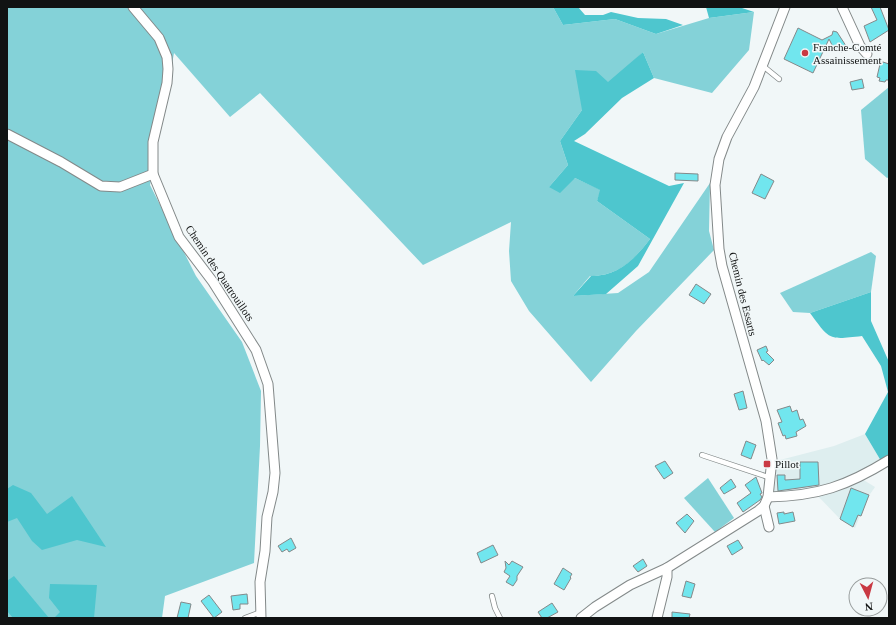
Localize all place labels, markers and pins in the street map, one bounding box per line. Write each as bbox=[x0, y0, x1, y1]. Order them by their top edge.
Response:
place label: Franche-Comté Assainissement bbox=[813, 41, 882, 66]
marker: Franche-Comté Assainissement bbox=[800, 48, 810, 58]
place label: Pillot bbox=[775, 458, 799, 470]
marker: Pillot bbox=[762, 459, 772, 469]

